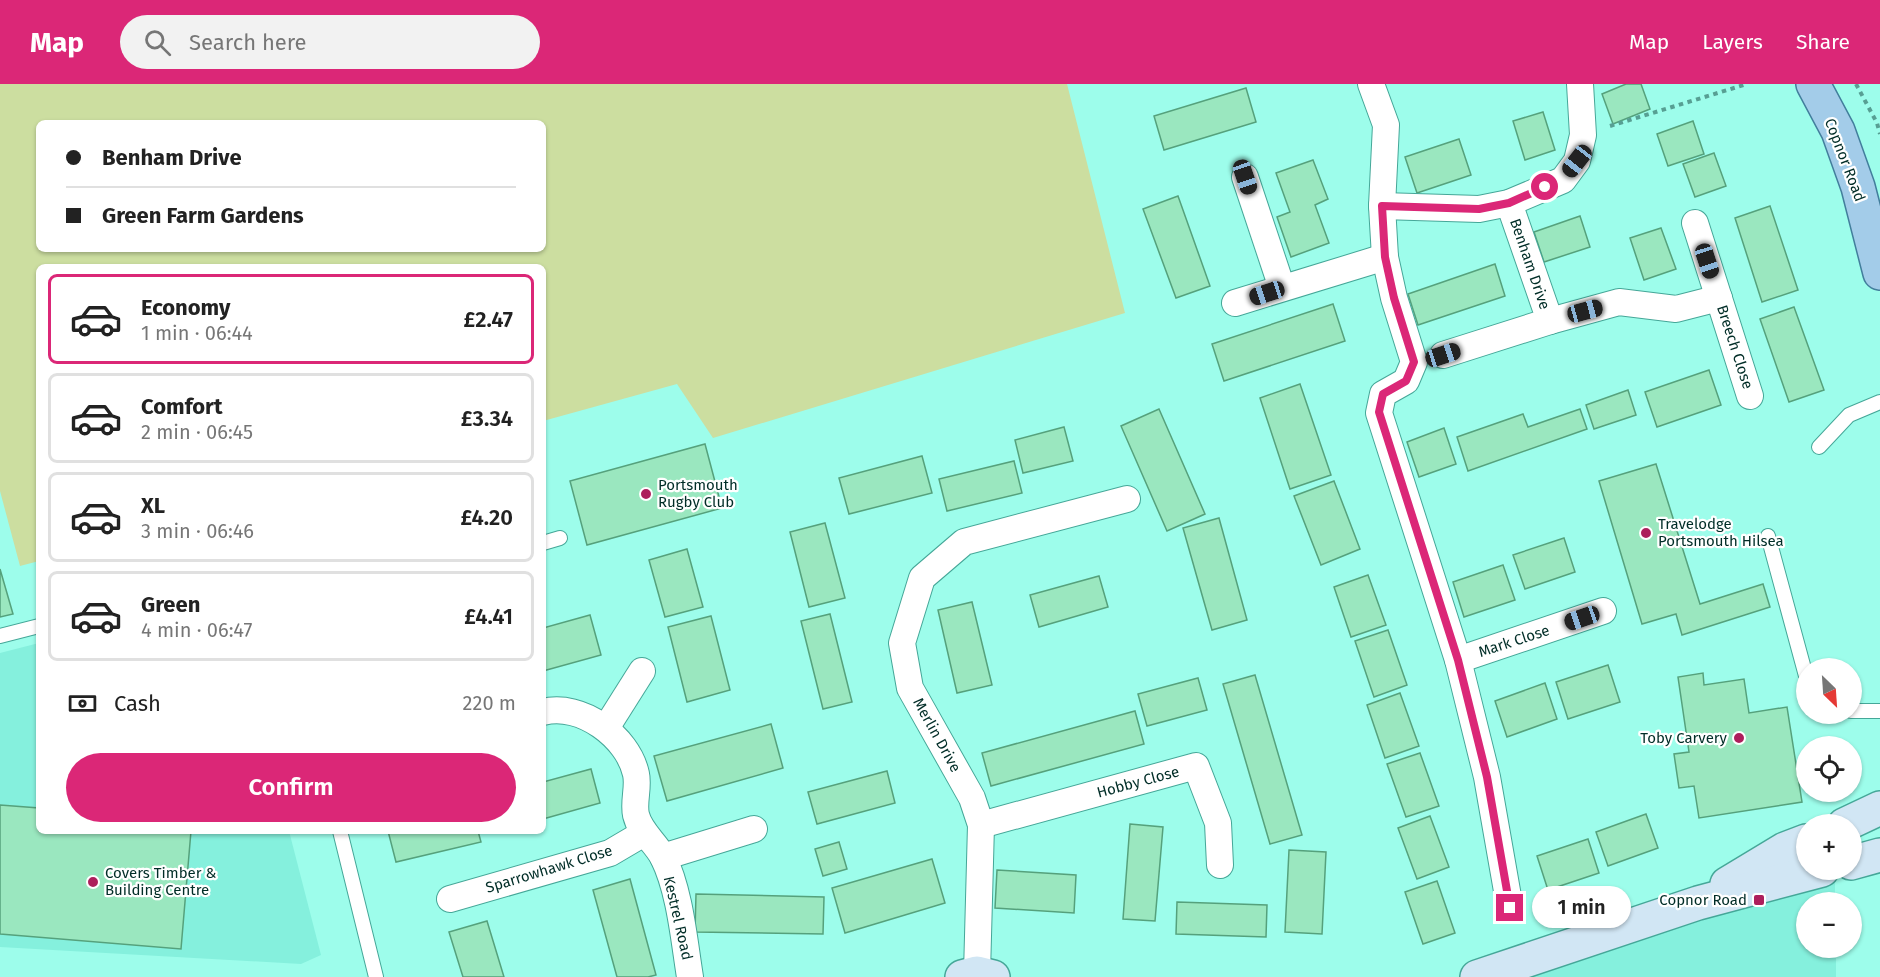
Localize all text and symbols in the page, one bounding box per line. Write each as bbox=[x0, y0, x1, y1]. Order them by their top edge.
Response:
search box bbox=[120, 15, 540, 69]
text: Map bbox=[30, 26, 84, 59]
icon: search bbox=[141, 26, 174, 59]
text: Search here bbox=[189, 29, 307, 56]
text: Map bbox=[1629, 29, 1669, 55]
text: Layers bbox=[1702, 29, 1763, 55]
text: Share bbox=[1796, 29, 1850, 55]
street label: Copnor Road bbox=[1821, 116, 1869, 204]
car bbox=[1559, 141, 1595, 181]
text: Benham Drive bbox=[102, 144, 242, 171]
car bbox=[1231, 157, 1259, 197]
route start bbox=[1531, 173, 1558, 200]
text: Green Farm Gardens bbox=[102, 202, 304, 229]
street label: Benham Drive bbox=[1506, 216, 1554, 312]
car bbox=[1693, 241, 1721, 281]
car bbox=[1247, 279, 1287, 307]
icon: car bbox=[69, 292, 123, 346]
text: Economy bbox=[141, 294, 230, 321]
car bbox=[1565, 298, 1605, 324]
street label: Breech Close bbox=[1713, 303, 1757, 391]
text: £2.47 bbox=[463, 306, 513, 333]
text: 1 min · 06:44 bbox=[141, 321, 253, 345]
car bbox=[1423, 341, 1463, 369]
icon: car bbox=[69, 391, 123, 445]
text: Comfort bbox=[141, 393, 222, 420]
text: £3.34 bbox=[461, 405, 513, 432]
text: 2 min · 06:45 bbox=[141, 420, 253, 444]
place label: Portsmouth Rugby Club bbox=[658, 476, 738, 511]
marker: Portsmouth Rugby Club bbox=[639, 487, 653, 501]
icon: car bbox=[69, 490, 123, 544]
text: XL bbox=[141, 492, 165, 519]
text: £4.20 bbox=[460, 504, 513, 531]
place label: Travelodge Portsmouth Hilsea bbox=[1658, 515, 1784, 550]
text: 3 min · 06:46 bbox=[141, 519, 254, 543]
marker: Travelodge Portsmouth Hilsea bbox=[1639, 526, 1653, 540]
icon: car bbox=[69, 589, 123, 643]
text: Green bbox=[141, 591, 200, 618]
text: £4.41 bbox=[464, 603, 513, 630]
car bbox=[1562, 604, 1602, 632]
text: 4 min · 06:47 bbox=[141, 618, 252, 642]
street label: Mark Close bbox=[1476, 621, 1552, 661]
north arrow bbox=[1796, 658, 1862, 724]
map controls bbox=[1796, 658, 1862, 958]
icon: cash bbox=[66, 687, 99, 720]
text: Cash bbox=[114, 690, 161, 717]
text: 220 m bbox=[463, 691, 516, 715]
street label: Merlin Drive bbox=[909, 695, 965, 775]
place label: Toby Carvery bbox=[1640, 729, 1728, 747]
marker: Toby Carvery bbox=[1732, 731, 1746, 745]
button: locate bbox=[1796, 736, 1862, 802]
button: Confirm bbox=[66, 753, 516, 822]
street label: Hobby Close bbox=[1095, 762, 1181, 802]
button: + bbox=[1796, 814, 1862, 880]
street label: Sparrowhawk Close bbox=[483, 841, 615, 897]
place label: Covers Timber & Building Centre bbox=[105, 864, 217, 899]
street label: Kestrel Road bbox=[660, 874, 696, 962]
marker: Covers Timber & Building Centre bbox=[86, 875, 100, 889]
callout: 1 min bbox=[1531, 887, 1630, 929]
place label: Copnor Road bbox=[1659, 891, 1747, 909]
button: − bbox=[1796, 892, 1862, 958]
marker: Copnor Road bbox=[1752, 893, 1766, 907]
route end bbox=[1496, 894, 1523, 921]
text: 1 min bbox=[1557, 895, 1606, 919]

